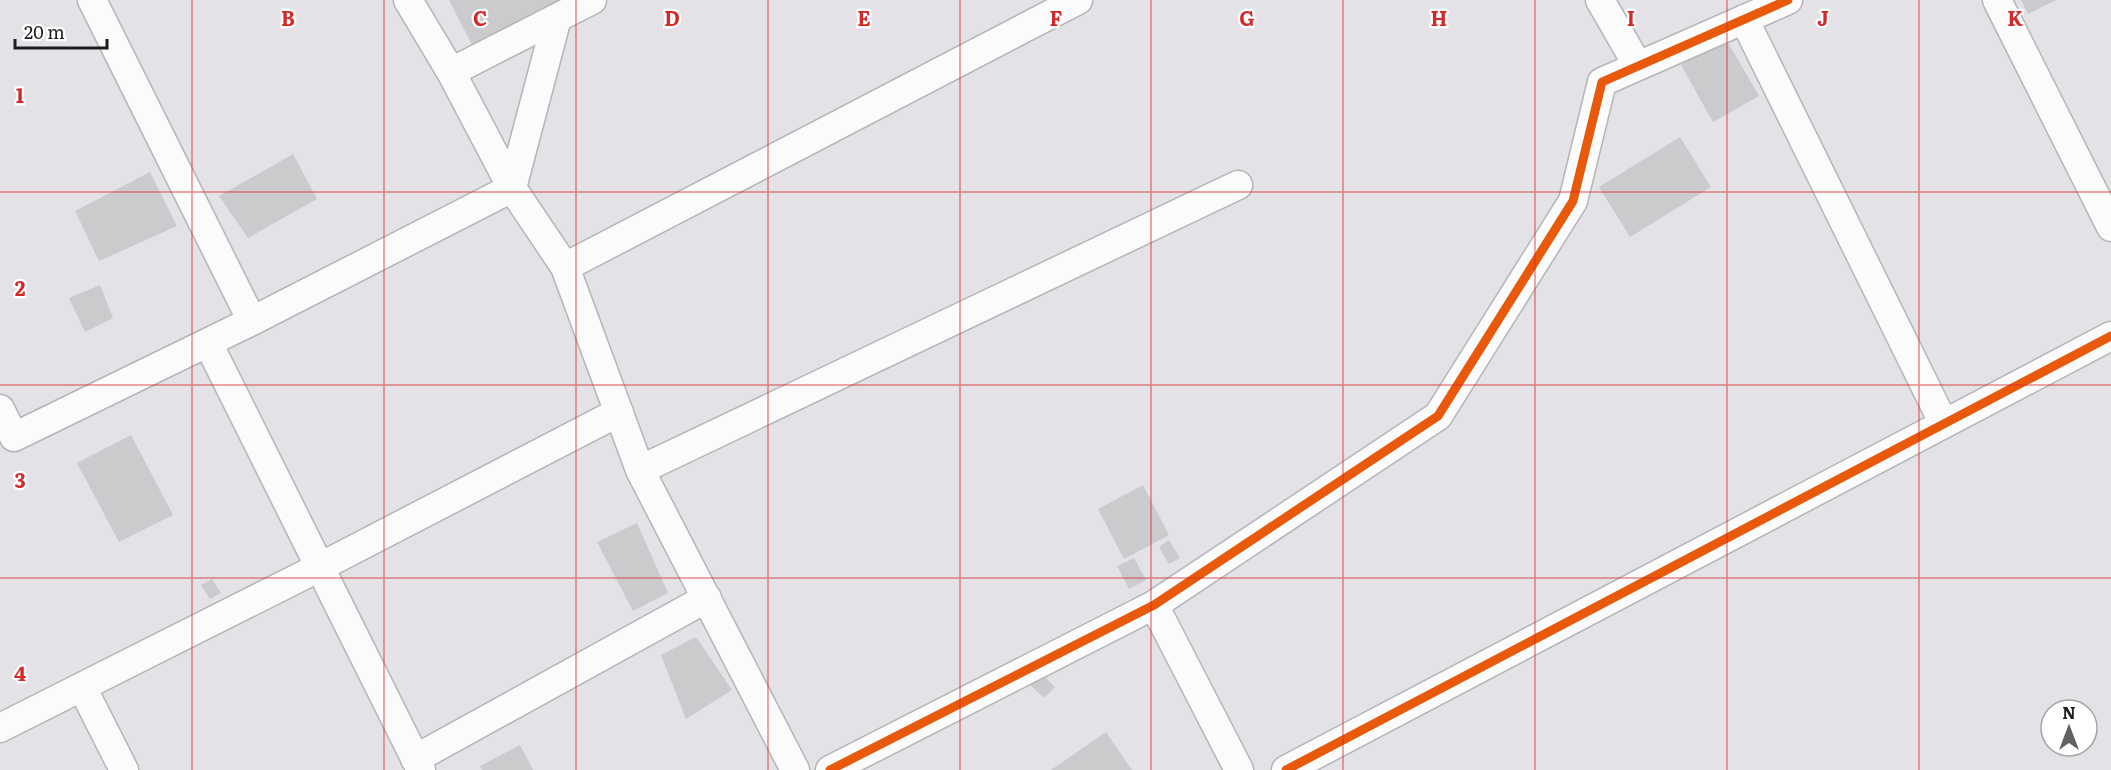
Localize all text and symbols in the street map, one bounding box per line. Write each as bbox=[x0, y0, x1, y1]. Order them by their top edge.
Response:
text: B bbox=[281, 2, 295, 32]
text: C bbox=[473, 2, 487, 32]
text: D bbox=[664, 2, 680, 32]
text: E bbox=[857, 2, 871, 32]
text: F bbox=[1050, 2, 1063, 32]
text: G bbox=[1239, 2, 1255, 32]
text: H bbox=[1431, 2, 1447, 32]
text: I bbox=[1627, 2, 1635, 32]
text: J bbox=[1817, 2, 1829, 32]
text: K bbox=[2007, 2, 2023, 32]
scale bar bbox=[15, 12, 106, 50]
text: 20 m bbox=[24, 18, 65, 45]
text: 1 bbox=[16, 79, 24, 109]
text: 2 bbox=[15, 272, 26, 302]
text: 3 bbox=[14, 464, 26, 494]
text: 4 bbox=[14, 657, 26, 687]
north arrow bbox=[2039, 698, 2099, 758]
text: N bbox=[2062, 700, 2076, 724]

